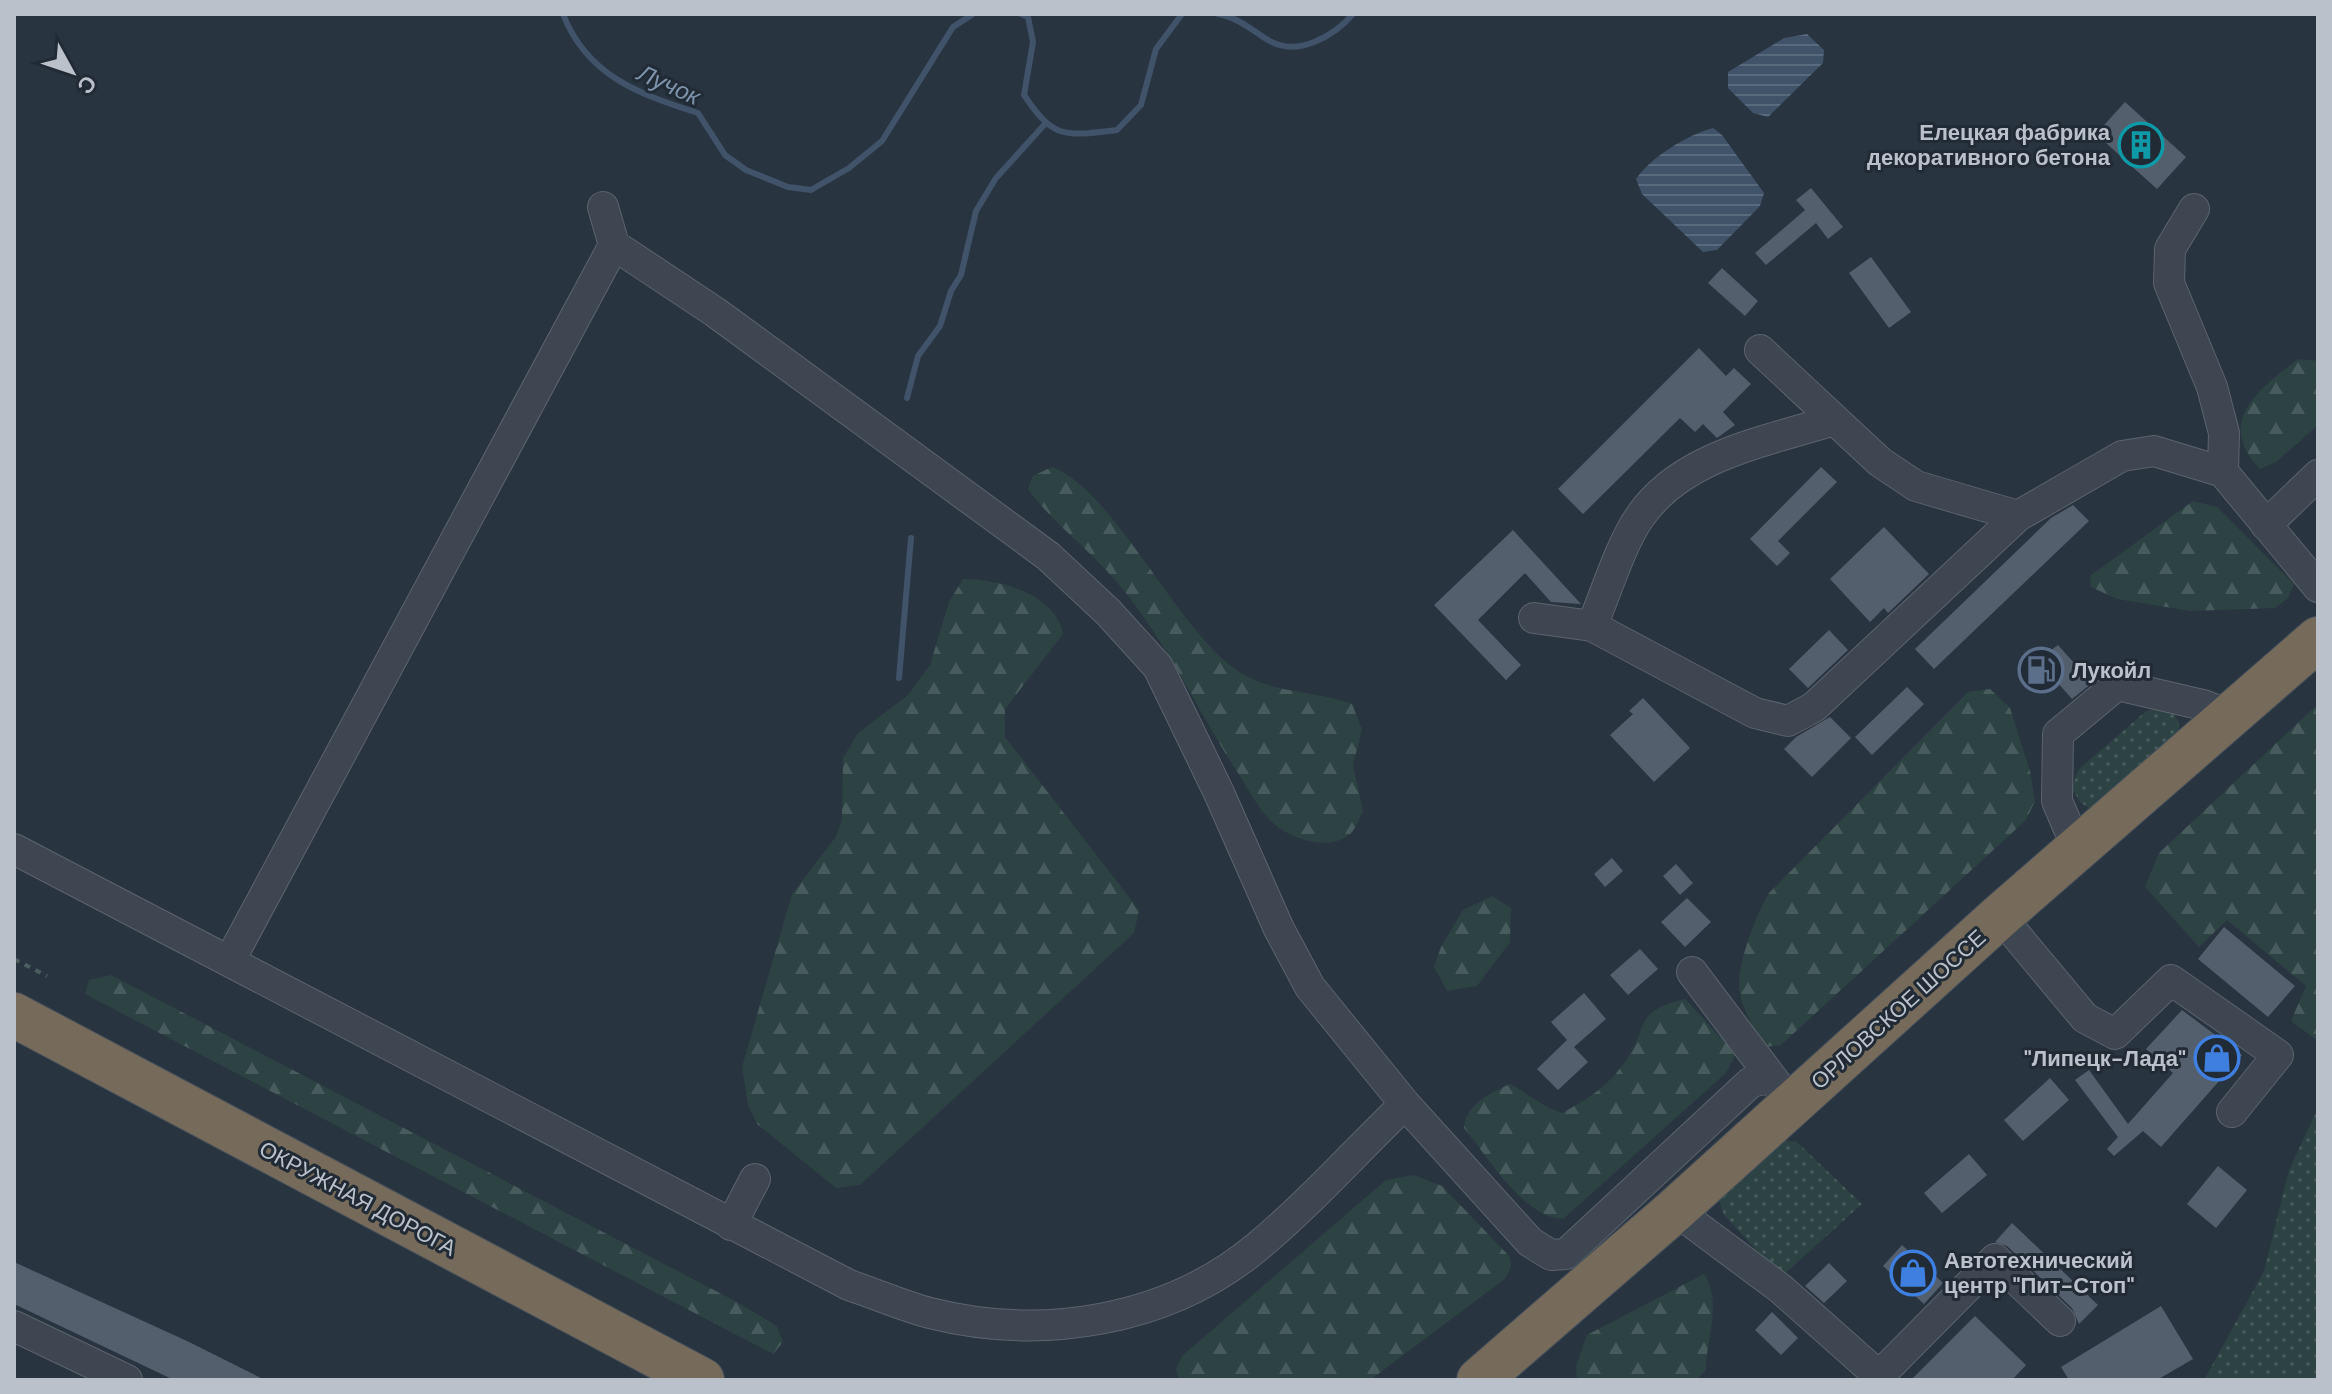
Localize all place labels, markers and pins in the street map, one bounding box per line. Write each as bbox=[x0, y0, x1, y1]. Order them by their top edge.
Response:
place label: Елецкая фабрика декоративного бетона bbox=[1867, 118, 2111, 172]
building icon: Елецкая фабрика декоративного бетона bbox=[2117, 121, 2165, 169]
fuel station icon: Лукойл bbox=[2017, 646, 2065, 694]
place label: Лукойл bbox=[2072, 656, 2151, 685]
shop icon: "Липецк-Лада" bbox=[2193, 1034, 2241, 1082]
place label: "Липецк-Лада" bbox=[2024, 1044, 2186, 1073]
place label: Автотехнический центр "Пит-Стоп" bbox=[1944, 1246, 2134, 1300]
shop icon: Автотехнический центр "Пит-Стоп" bbox=[1889, 1249, 1937, 1297]

